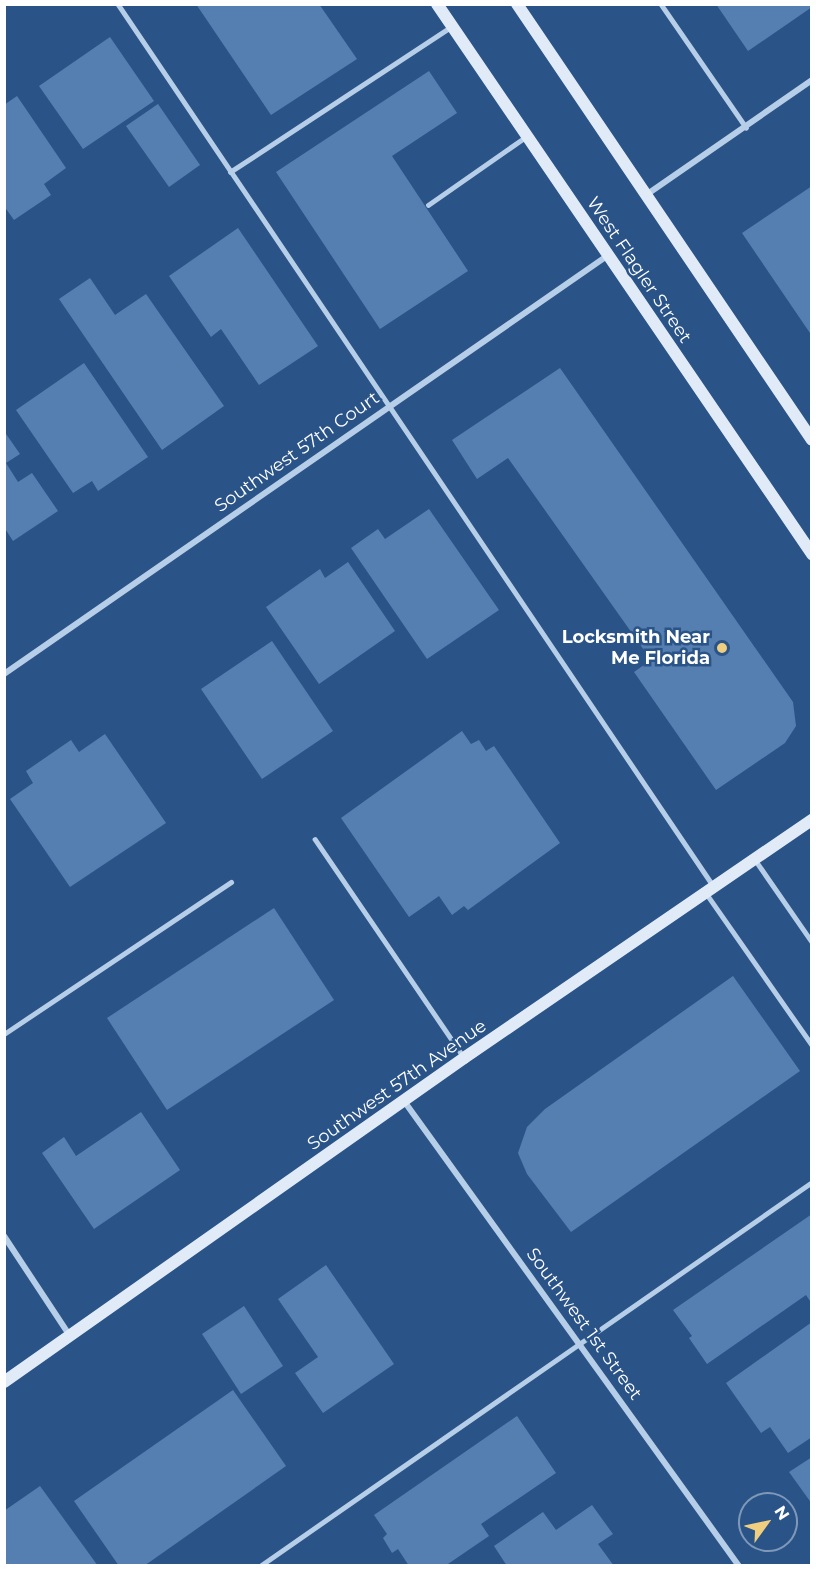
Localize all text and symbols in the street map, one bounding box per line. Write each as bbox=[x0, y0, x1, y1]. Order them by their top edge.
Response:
street label: West Flagler Street bbox=[582, 193, 696, 347]
street label: Southwest 57th Court bbox=[211, 387, 383, 517]
place label: Locksmith Near Me Florida bbox=[562, 627, 710, 670]
marker: Locksmith Near Me Florida bbox=[715, 641, 729, 655]
street label: Southwest 57th Avenue bbox=[303, 1015, 491, 1155]
street label: Southwest 1st Street bbox=[522, 1244, 646, 1404]
north arrow bbox=[738, 1492, 798, 1552]
text: N bbox=[770, 1502, 793, 1524]

